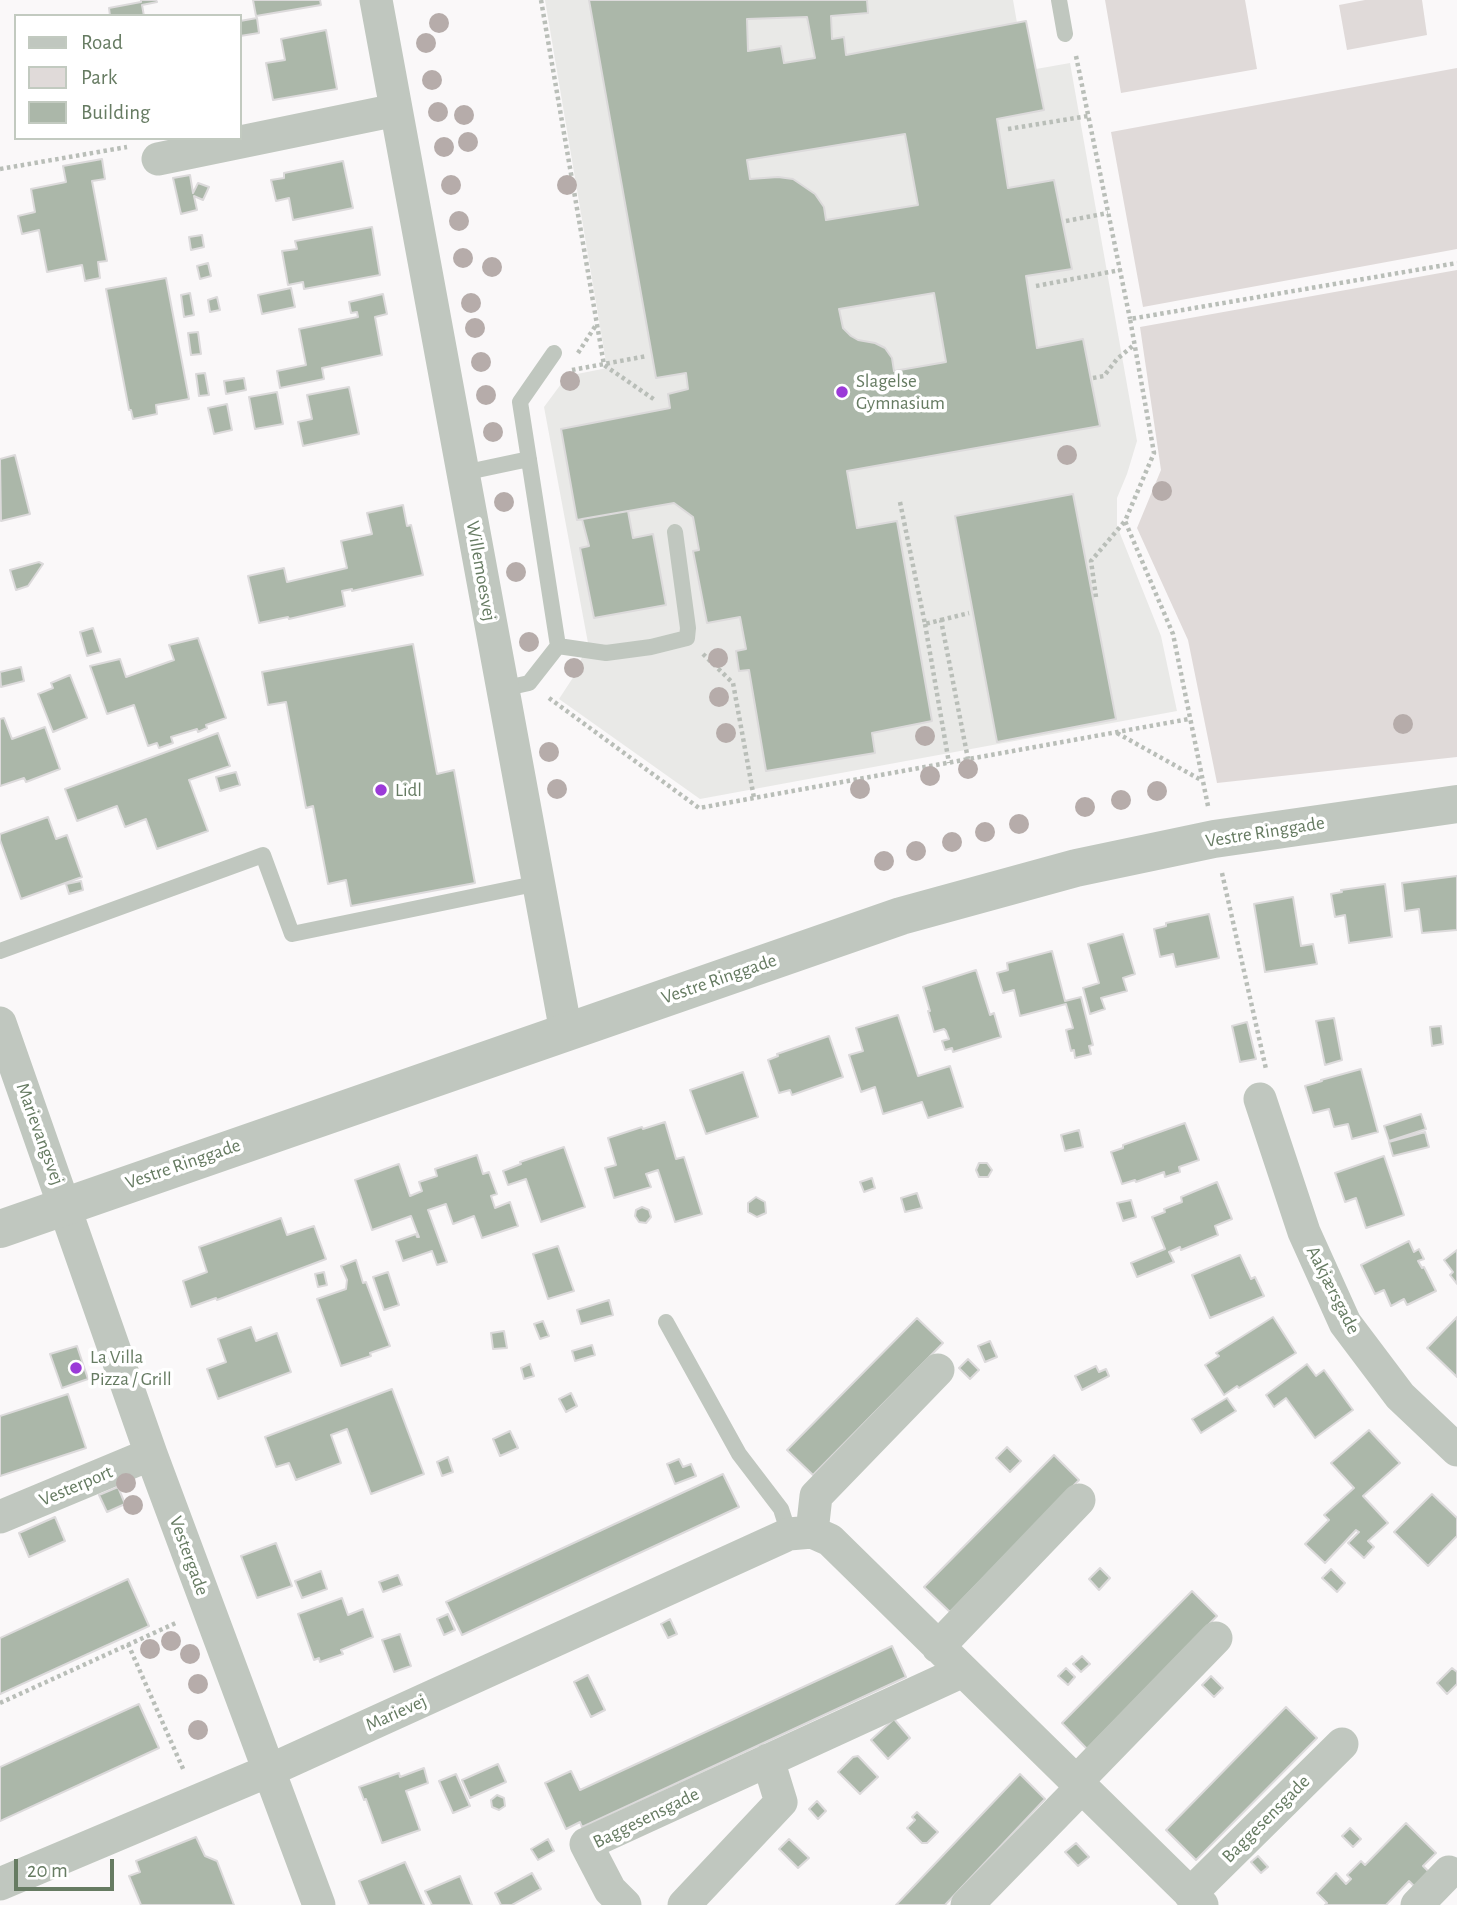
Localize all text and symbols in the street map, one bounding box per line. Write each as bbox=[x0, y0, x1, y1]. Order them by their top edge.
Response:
legend bbox=[14, 14, 242, 140]
text: Road bbox=[81, 32, 123, 53]
text: Park bbox=[81, 67, 117, 88]
text: Building bbox=[81, 102, 150, 123]
place label: Slagelse Gymnasium bbox=[856, 370, 945, 414]
marker: Slagelse Gymnasium bbox=[834, 384, 850, 400]
street label: Willemoesvej bbox=[461, 519, 501, 623]
place label: Lidl bbox=[395, 779, 422, 801]
marker: Lidl bbox=[373, 782, 389, 798]
street label: Vestre Ringgade bbox=[1204, 811, 1326, 853]
street label: Vestre Ringgade bbox=[658, 949, 780, 1009]
street label: Marievangsvej bbox=[11, 1080, 69, 1188]
street label: Vestre Ringgade bbox=[122, 1134, 244, 1194]
street label: Aakjærsgade bbox=[1301, 1242, 1365, 1338]
place label: La Villa Pizza / Grill bbox=[90, 1346, 172, 1390]
marker: La Villa Pizza / Grill bbox=[68, 1360, 84, 1376]
street label: Vesterport bbox=[36, 1460, 116, 1512]
street label: Vestergade bbox=[164, 1513, 214, 1599]
street label: Marievej bbox=[362, 1689, 430, 1737]
street label: Baggesensgade bbox=[1217, 1770, 1315, 1868]
street label: Baggesensgade bbox=[589, 1782, 703, 1854]
scale bar bbox=[18, 1846, 117, 1890]
text: 20 m bbox=[27, 1860, 68, 1881]

